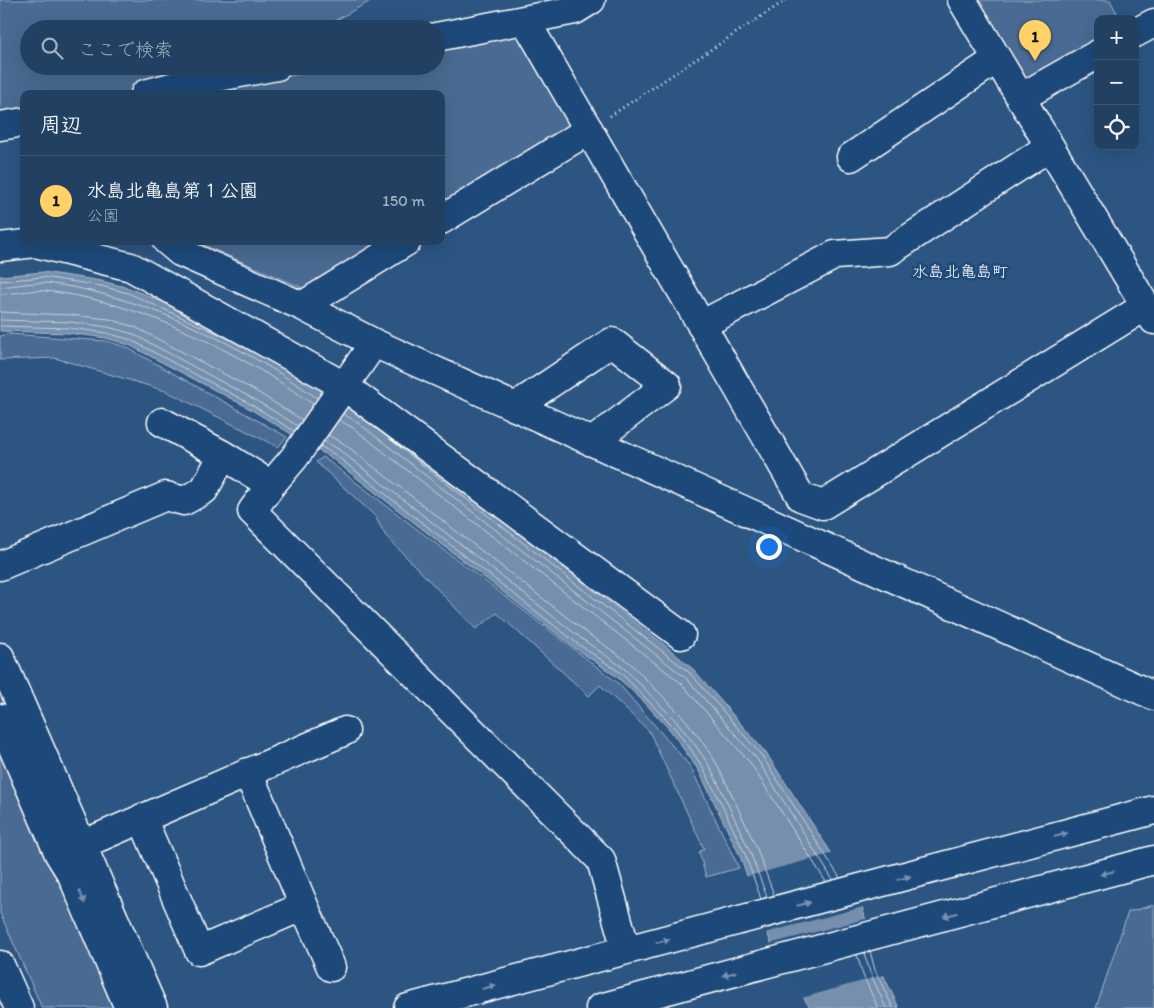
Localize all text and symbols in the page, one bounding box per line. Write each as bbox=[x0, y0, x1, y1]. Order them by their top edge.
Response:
map controls bbox=[1094, 15, 1139, 150]
button: + bbox=[1094, 15, 1139, 60]
search box bbox=[20, 20, 445, 75]
pin: 1 bbox=[1019, 20, 1051, 61]
icon: search bbox=[38, 34, 66, 62]
text: ここで検索 bbox=[78, 38, 173, 61]
button: − bbox=[1094, 60, 1139, 105]
button: locate bbox=[1094, 105, 1139, 150]
text: 周辺 bbox=[40, 112, 82, 137]
text: 水島北亀島第１公園 bbox=[87, 179, 258, 202]
text: 1 bbox=[52, 191, 60, 210]
text: 150 m bbox=[382, 191, 425, 210]
text: 公園 bbox=[87, 206, 119, 225]
district label: 水島北亀島町 bbox=[912, 262, 1008, 281]
your location bbox=[756, 534, 782, 560]
one-way arrow bbox=[1053, 831, 1068, 839]
one-way arrow bbox=[1099, 869, 1115, 877]
one-way arrow bbox=[896, 874, 912, 882]
one-way arrow bbox=[78, 890, 86, 904]
one-way arrow bbox=[796, 900, 811, 908]
one-way arrow bbox=[943, 912, 958, 920]
one-way arrow bbox=[655, 936, 670, 944]
one-way arrow bbox=[722, 970, 737, 978]
one-way arrow bbox=[481, 982, 496, 990]

